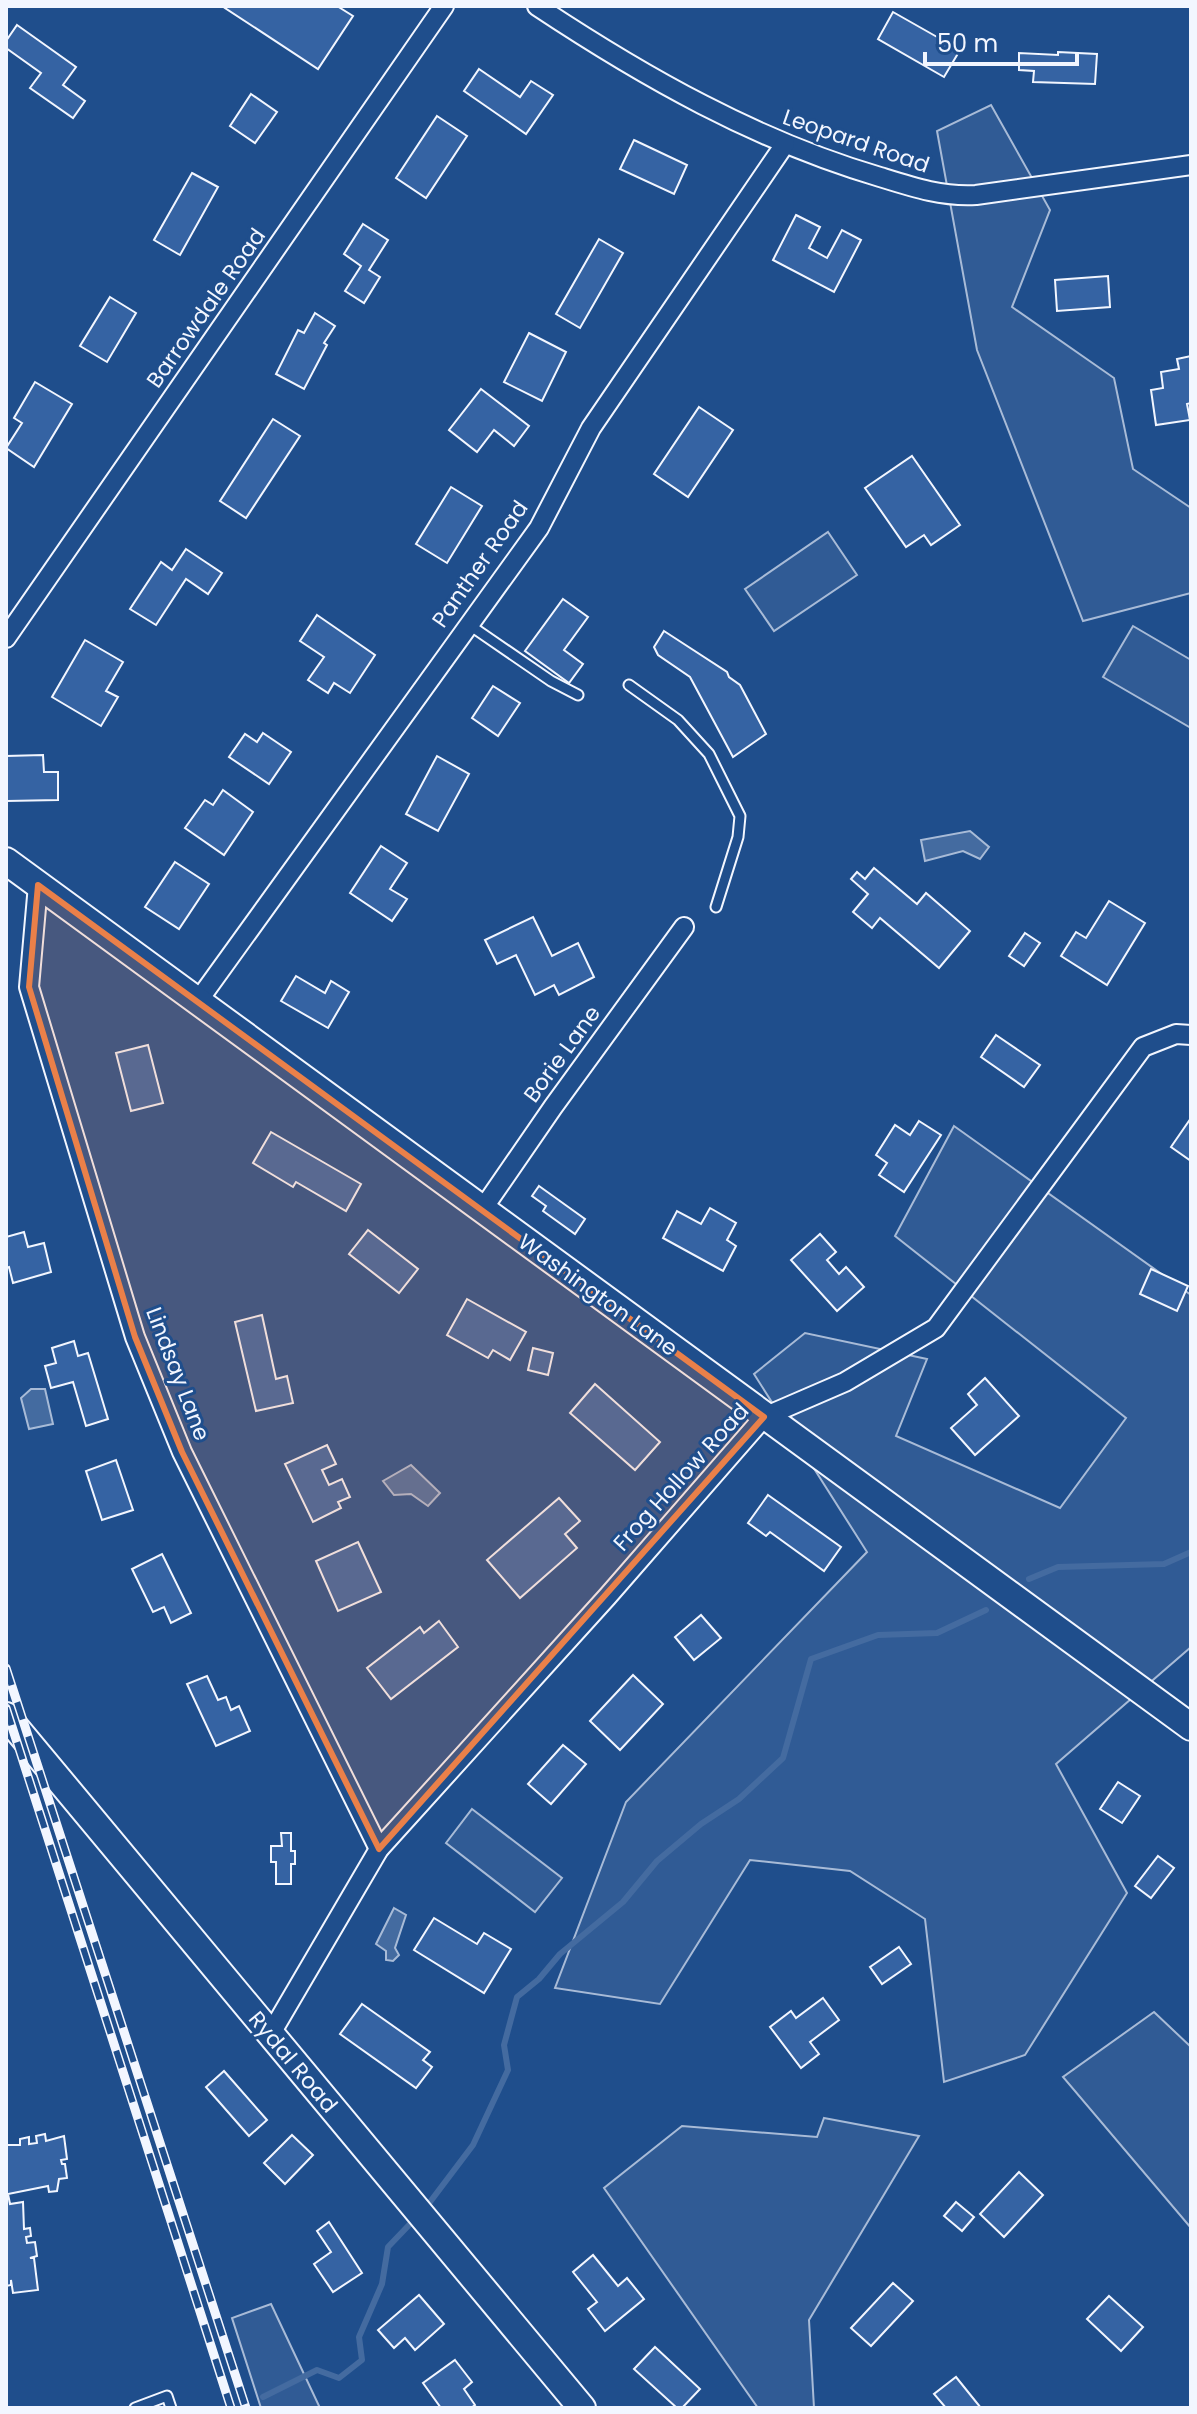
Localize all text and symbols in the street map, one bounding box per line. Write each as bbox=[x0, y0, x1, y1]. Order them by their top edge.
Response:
scale bar bbox=[925, 16, 1077, 66]
text: 50 m bbox=[937, 27, 998, 60]
street label: Leopard Road bbox=[779, 101, 933, 181]
street label: Barrowdale Road bbox=[139, 222, 273, 394]
street label: Panther Road bbox=[425, 494, 535, 634]
street label: Borie Lane bbox=[516, 999, 608, 1109]
street label: Washington Lane bbox=[512, 1226, 684, 1364]
street label: Lindsay Lane bbox=[138, 1303, 218, 1445]
street label: Frog Hollow Road bbox=[606, 1396, 756, 1558]
street label: Rydal Road bbox=[241, 2005, 345, 2119]

